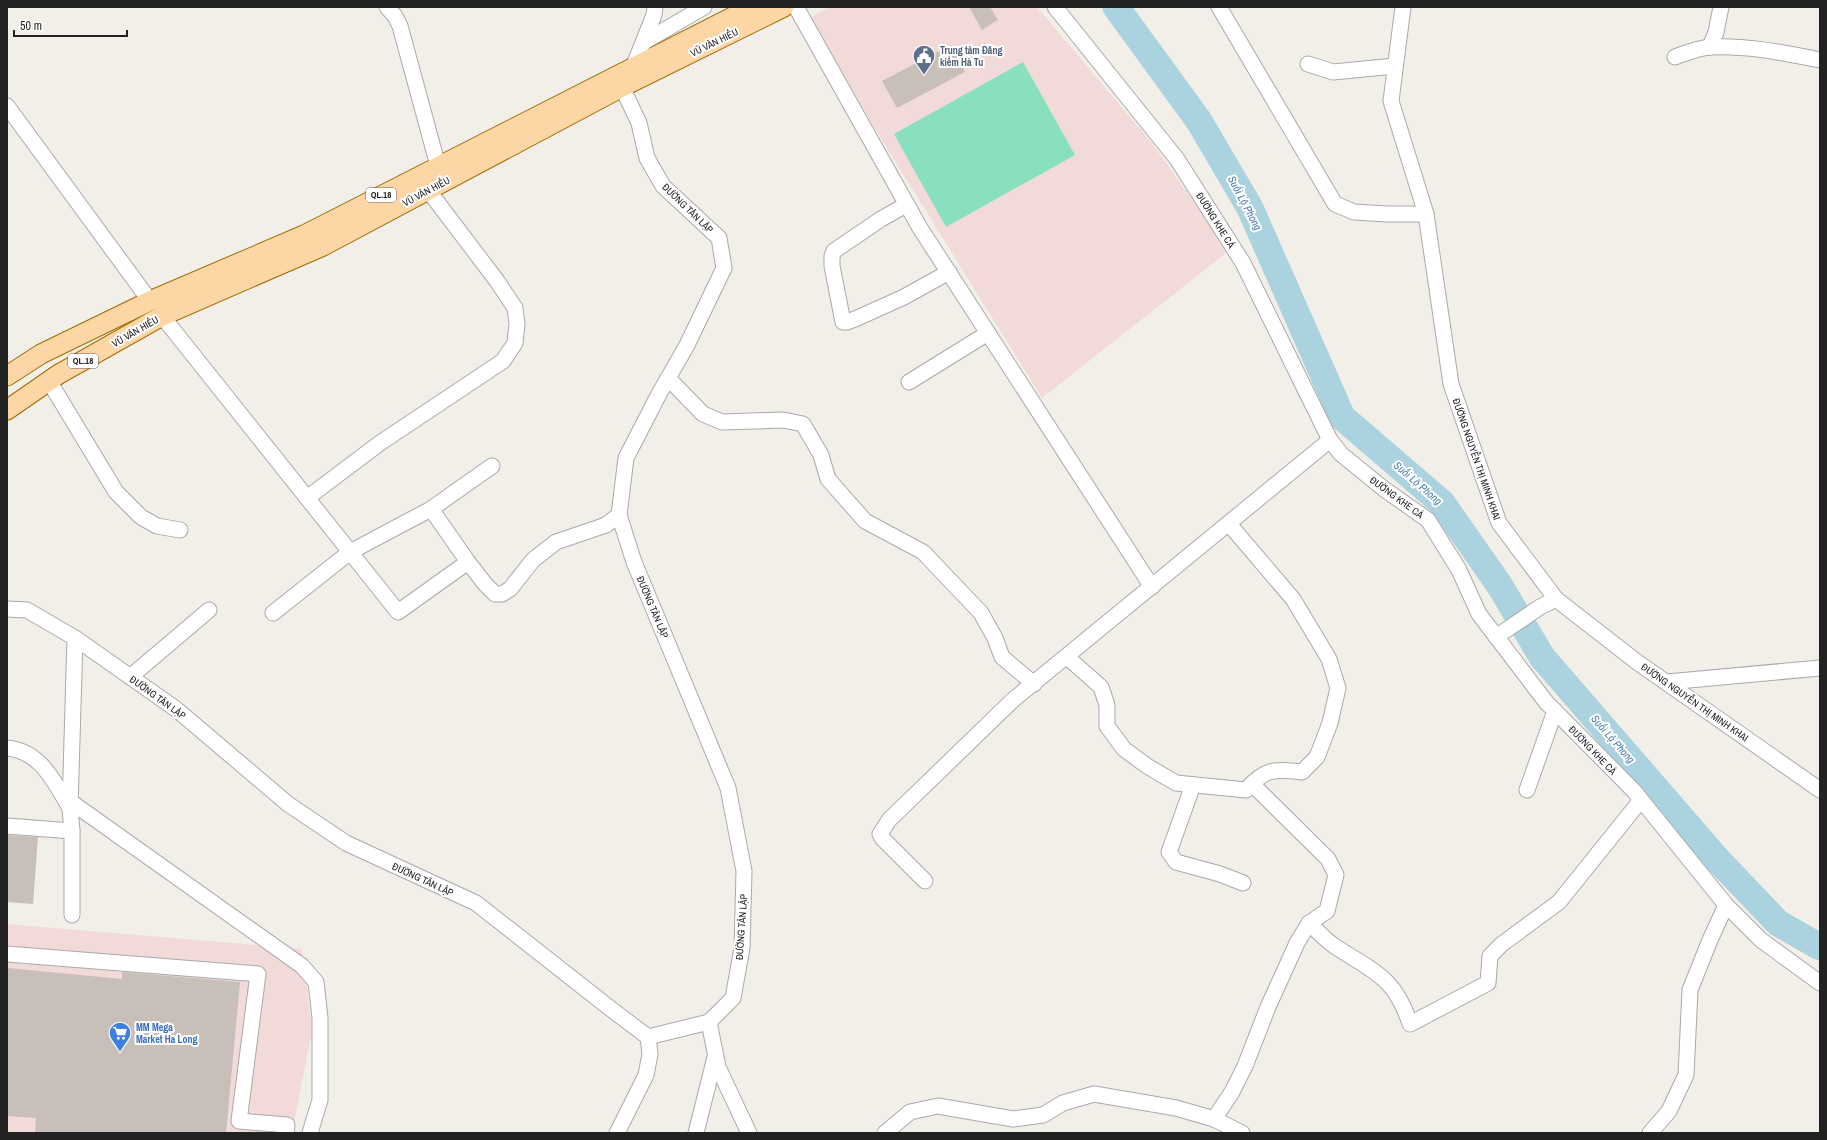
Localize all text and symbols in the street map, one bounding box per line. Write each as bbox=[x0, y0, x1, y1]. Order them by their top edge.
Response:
scale bar bbox=[14, 12, 127, 38]
text: 50 m bbox=[20, 18, 42, 34]
street label: VŨ VĂN HIẾU bbox=[688, 24, 740, 60]
public building icon: Trung tâm Đăng kiểm Hà Tu bbox=[911, 43, 937, 76]
place label: Trung tâm Đăng kiểm Hà Tu bbox=[940, 44, 1002, 69]
street label: VŨ VĂN HIẾU bbox=[400, 173, 452, 209]
water label: Suối Lộ Phong bbox=[1225, 173, 1265, 233]
street label: ĐƯỜNG TÂN LẬP bbox=[659, 181, 716, 236]
road number: QL.18 bbox=[366, 188, 396, 202]
street label: ĐƯỜNG KHE CÁ bbox=[1193, 190, 1238, 251]
street label: VŨ VĂN HIẾU bbox=[109, 312, 161, 350]
road number: QL.18 bbox=[68, 354, 98, 368]
street label: ĐƯỜNG NGUYỄN THỊ MINH KHAI bbox=[1450, 396, 1504, 522]
water label: Suối Lộ Phong bbox=[1391, 458, 1445, 508]
street label: ĐƯỜNG KHE CÁ bbox=[1367, 474, 1427, 522]
street label: ĐƯỜNG TÂN LẬP bbox=[634, 574, 672, 641]
street label: ĐƯỜNG NGUYỄN THỊ MINH KHAI bbox=[1639, 660, 1751, 744]
street label: ĐƯỜNG TÂN LẬP bbox=[127, 673, 189, 722]
water label: Suối Lộ Phong bbox=[1588, 712, 1638, 766]
street label: ĐƯỜNG KHE CÁ bbox=[1566, 723, 1620, 778]
street label: ĐƯỜNG TÂN LẬP bbox=[390, 860, 456, 900]
street label: ĐƯỜNG TÂN LẬP bbox=[733, 893, 750, 961]
supermarket icon: MM Mega Market Ha Long bbox=[107, 1020, 133, 1053]
place label: MM Mega Market Ha Long bbox=[136, 1021, 198, 1046]

